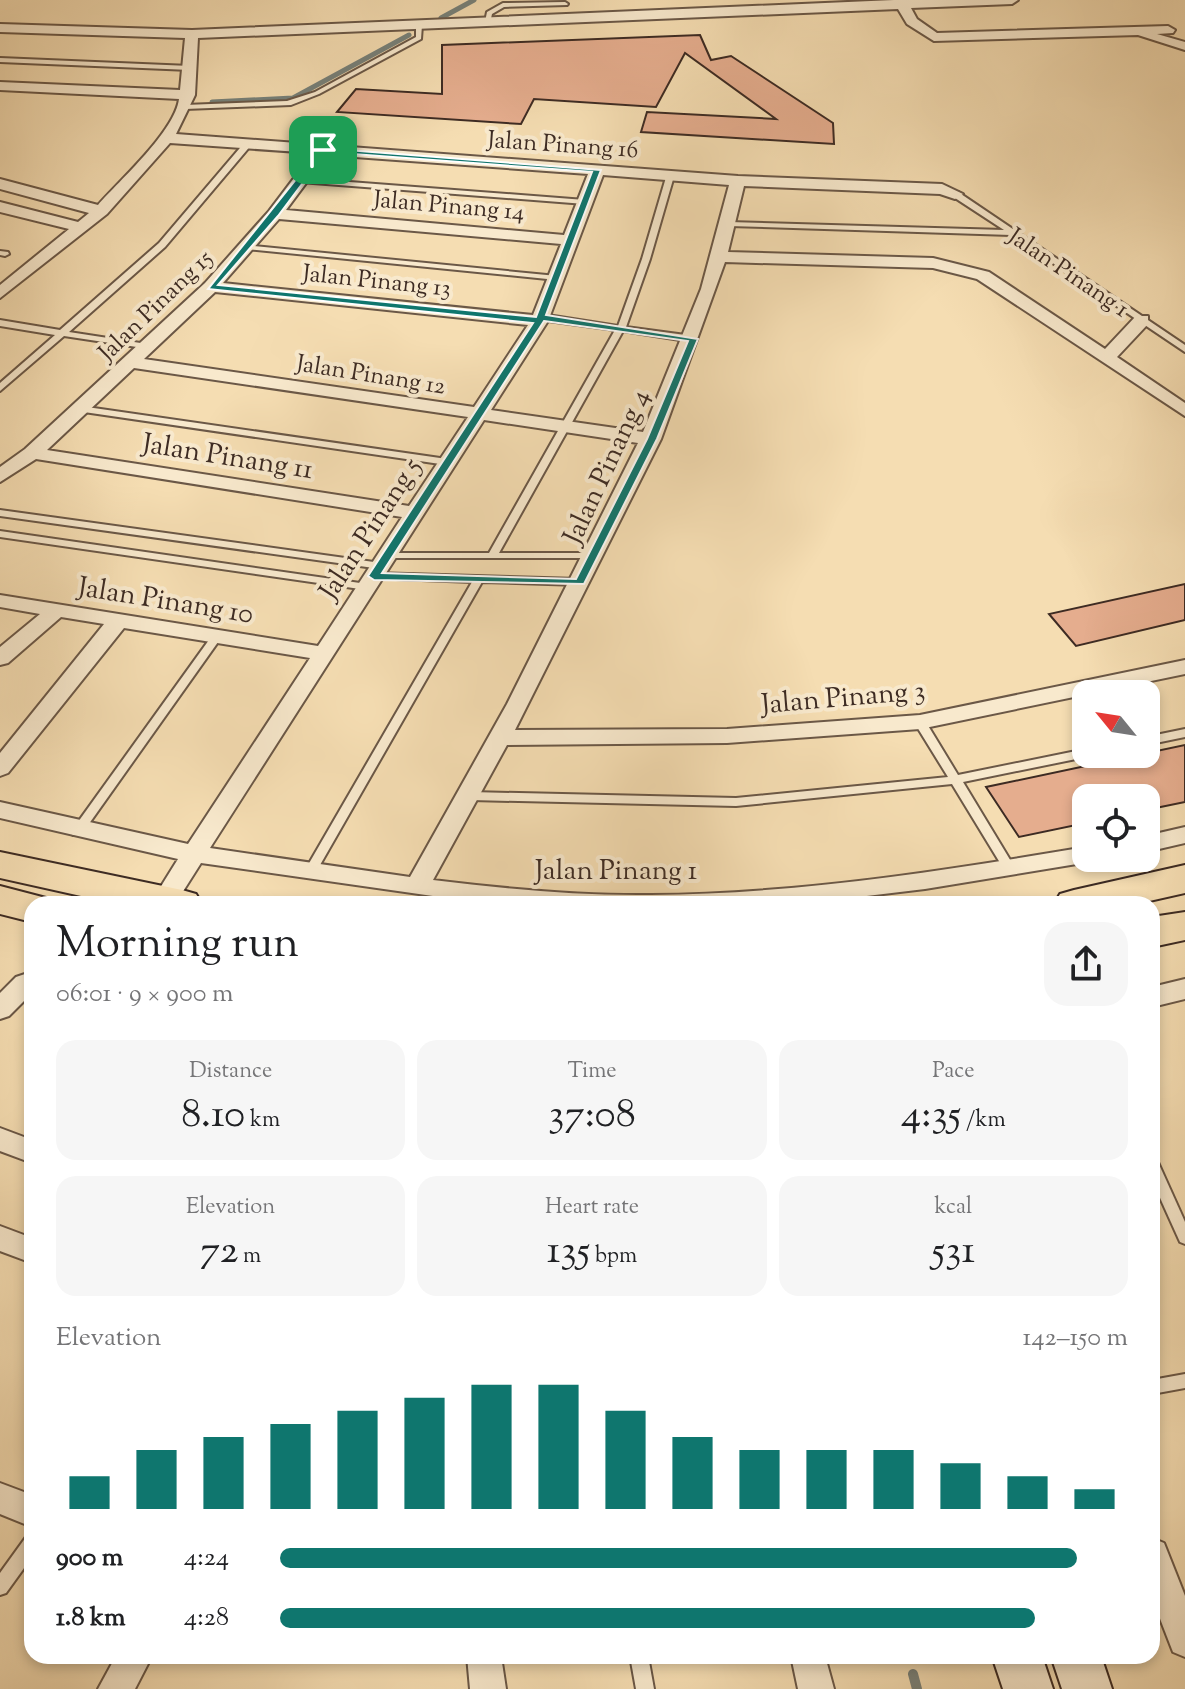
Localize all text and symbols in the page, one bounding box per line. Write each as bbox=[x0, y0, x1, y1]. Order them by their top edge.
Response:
pin bbox=[289, 116, 357, 184]
street label: Jalan Pinang 16 bbox=[484, 124, 639, 168]
icon: arrive bbox=[301, 128, 345, 172]
street label: Jalan Pinang 14 bbox=[370, 183, 526, 231]
street label: Jalan Pinang 1 bbox=[999, 220, 1135, 327]
street label: Jalan Pinang 15 bbox=[90, 243, 221, 371]
street label: Jalan Pinang 13 bbox=[299, 257, 453, 307]
street label: Jalan Pinang 12 bbox=[292, 347, 448, 405]
street label: Jalan Pinang 4 bbox=[553, 383, 661, 553]
street label: Jalan Pinang 11 bbox=[137, 424, 316, 491]
street label: Jalan Pinang 5 bbox=[309, 450, 433, 610]
street label: Jalan Pinang 10 bbox=[73, 568, 256, 636]
street label: Jalan Pinang 3 bbox=[758, 672, 927, 726]
north arrow bbox=[1072, 680, 1160, 768]
map controls bbox=[1072, 680, 1160, 872]
button: locate bbox=[1072, 784, 1160, 872]
street label: Jalan Pinang 1 bbox=[533, 852, 697, 892]
text: Morning run bbox=[56, 914, 299, 977]
button: share bbox=[1044, 922, 1128, 1006]
text: 06:01 · 9 × 900 m bbox=[56, 976, 233, 1013]
text: Distance bbox=[189, 1056, 272, 1088]
text: Time bbox=[568, 1056, 616, 1088]
text: Pace bbox=[932, 1056, 974, 1088]
text: 8.10 bbox=[181, 1088, 245, 1145]
text: 37:08 bbox=[548, 1088, 636, 1145]
text: 4:35 bbox=[901, 1088, 961, 1145]
text: km bbox=[245, 1105, 280, 1137]
text: /km bbox=[961, 1105, 1006, 1137]
text: Elevation bbox=[186, 1192, 275, 1224]
text: Heart rate bbox=[545, 1192, 639, 1224]
text: kcal bbox=[934, 1192, 972, 1224]
text: 72 bbox=[200, 1224, 238, 1281]
text: 135 bbox=[547, 1224, 590, 1281]
text: 531 bbox=[932, 1224, 975, 1281]
text: m bbox=[238, 1241, 261, 1273]
text: bpm bbox=[590, 1241, 637, 1273]
text: Elevation bbox=[56, 1320, 161, 1357]
text: 142–150 m bbox=[1023, 1320, 1128, 1357]
text: 900 m bbox=[56, 1540, 123, 1577]
text: 4:24 bbox=[184, 1540, 229, 1577]
text: 1.8 km bbox=[56, 1600, 126, 1637]
text: 4:28 bbox=[184, 1600, 229, 1637]

